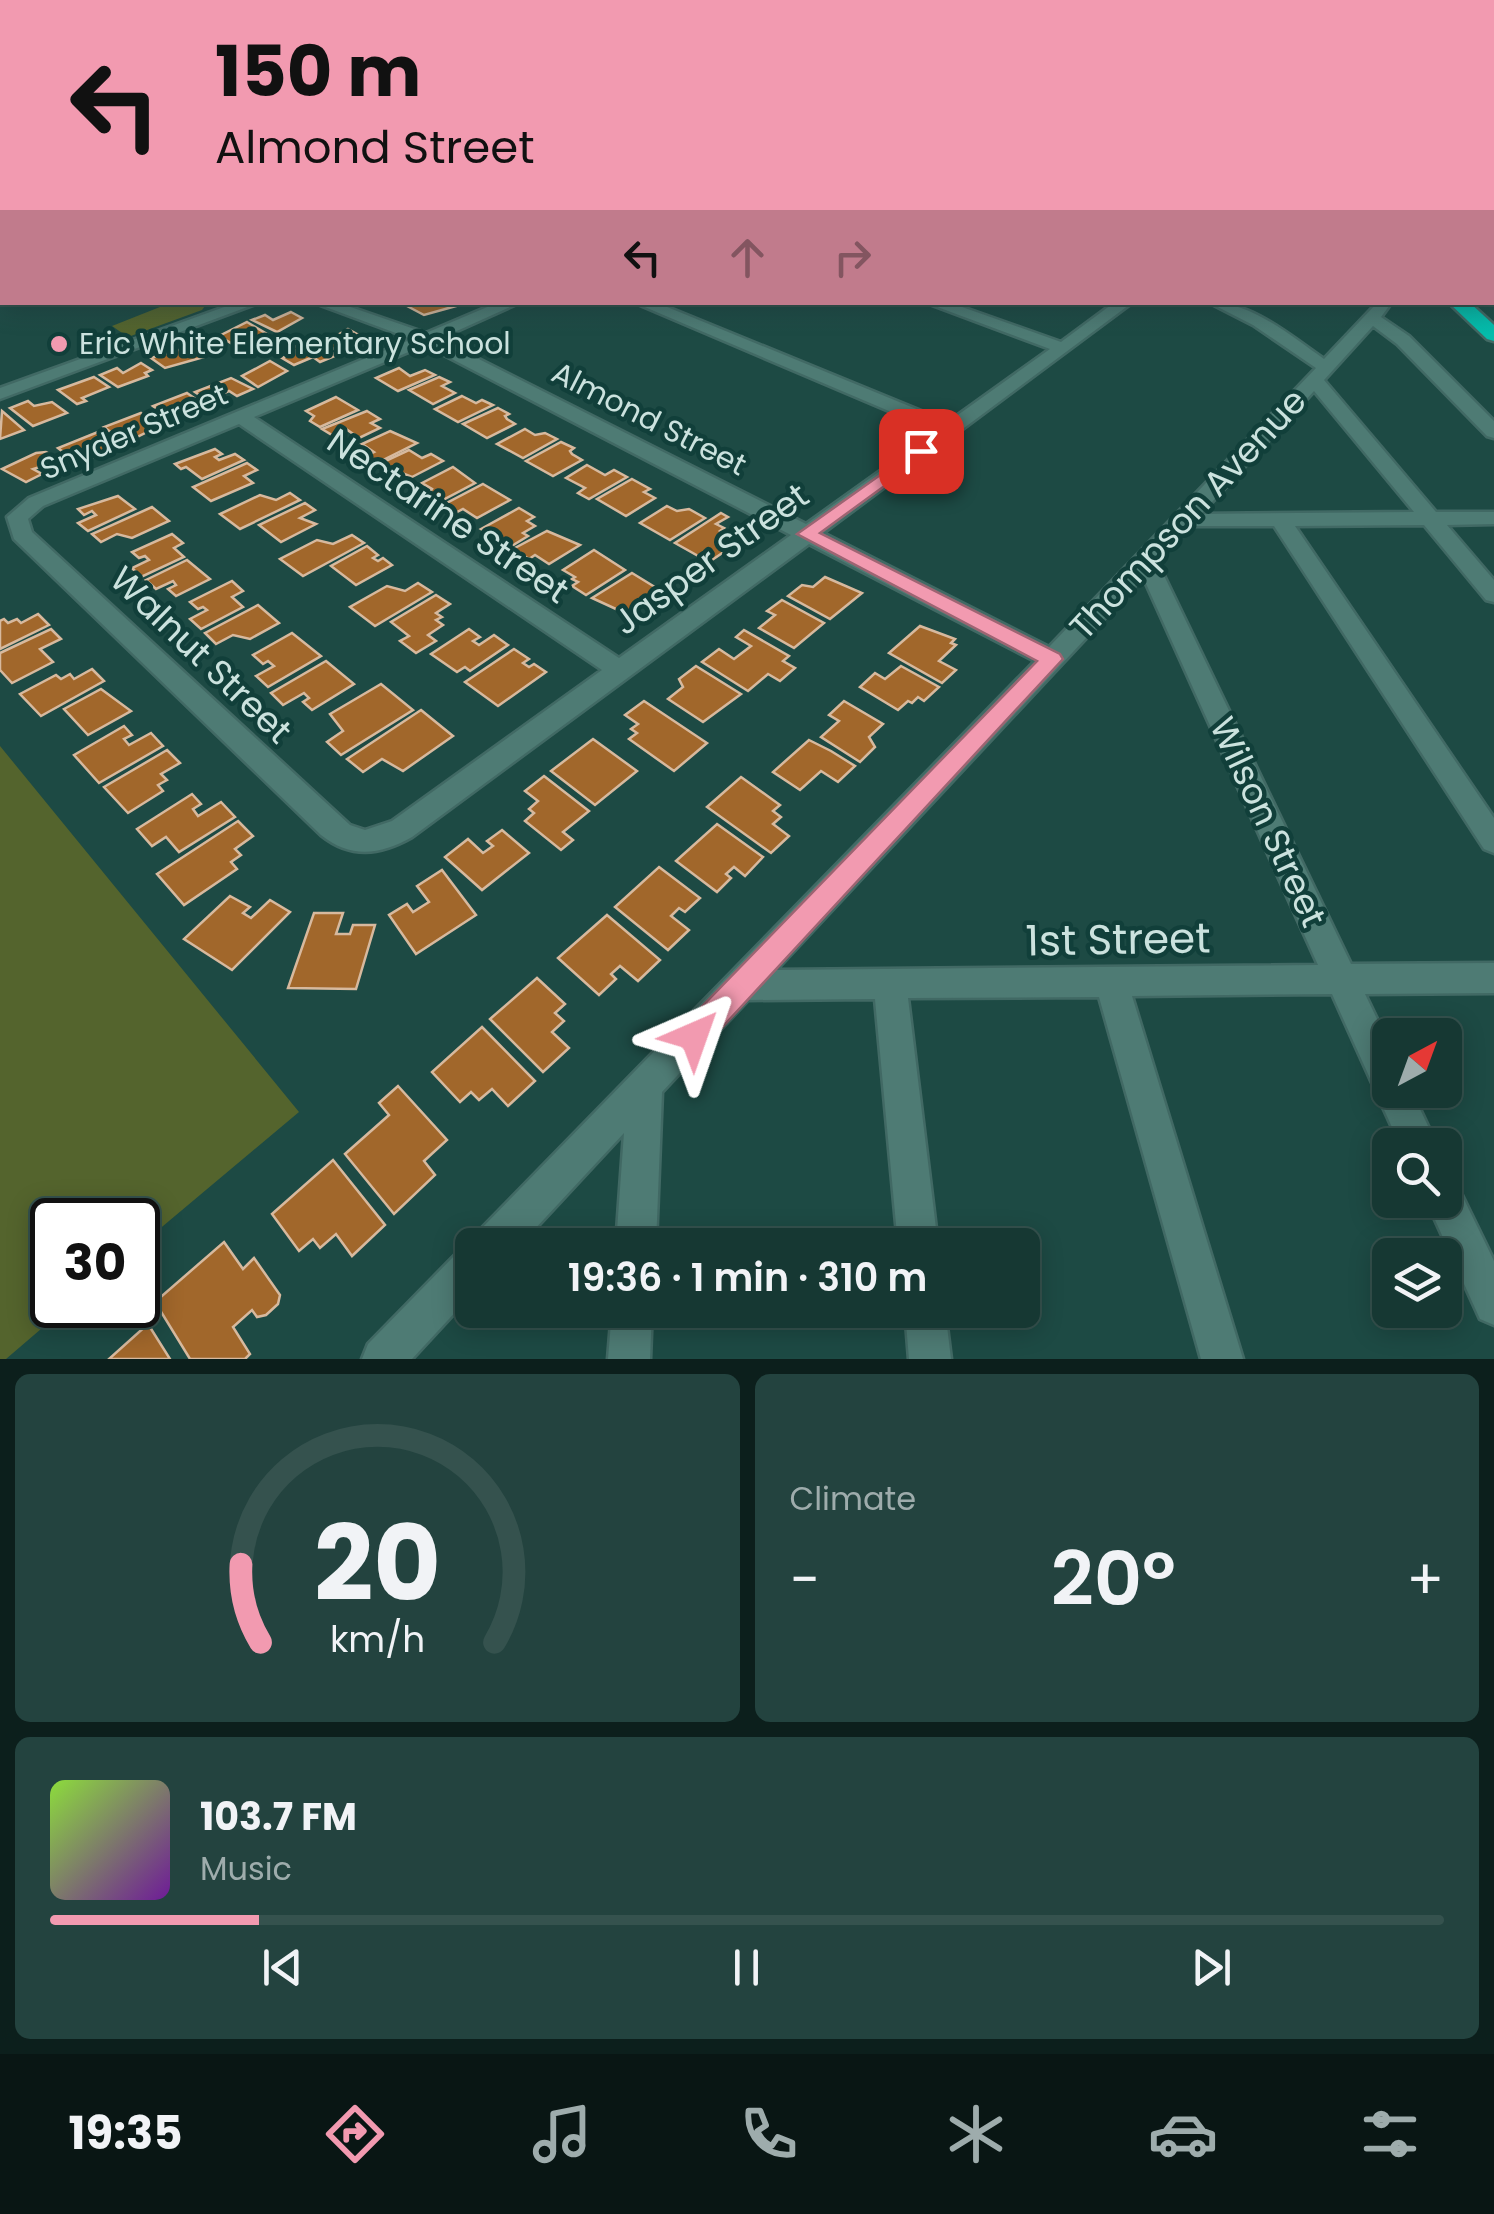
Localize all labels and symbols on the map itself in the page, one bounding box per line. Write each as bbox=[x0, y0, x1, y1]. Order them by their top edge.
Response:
place label: Eric White Elementary School bbox=[79, 322, 511, 365]
marker: Eric White Elementary School bbox=[48, 333, 70, 355]
street label: Almond Street bbox=[545, 351, 754, 486]
street label: Snyder Street bbox=[34, 373, 234, 490]
street label: Thompson Avenue bbox=[1058, 377, 1317, 650]
pin bbox=[879, 409, 964, 494]
street label: Nectarine Street bbox=[318, 417, 579, 615]
street label: Jasper Street bbox=[603, 471, 818, 646]
street label: Walnut Street bbox=[100, 555, 303, 754]
street label: Wilson Street bbox=[1198, 709, 1338, 935]
street label: 1st Street bbox=[1025, 908, 1211, 971]
position arrow bbox=[642, 984, 746, 1088]
north arrow bbox=[1372, 1018, 1462, 1108]
speed limit sign: 30 bbox=[30, 1198, 160, 1328]

